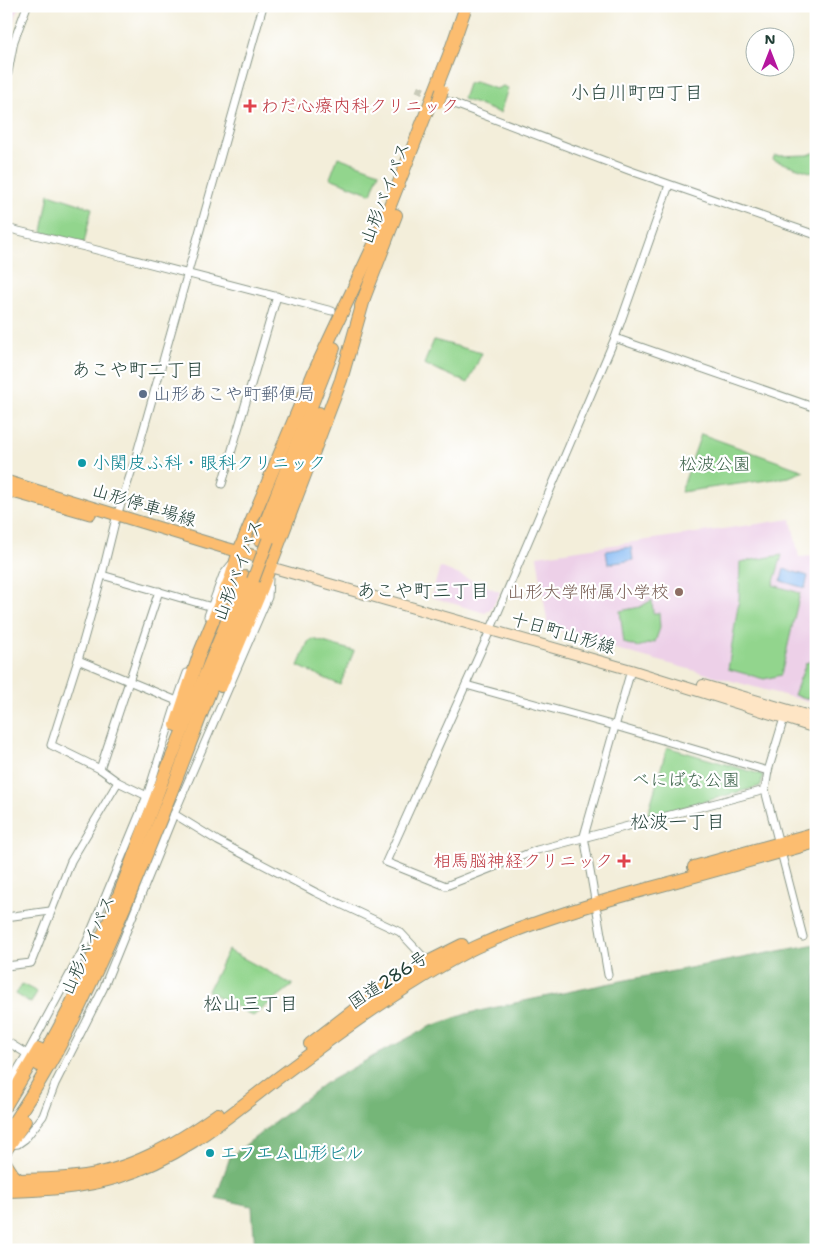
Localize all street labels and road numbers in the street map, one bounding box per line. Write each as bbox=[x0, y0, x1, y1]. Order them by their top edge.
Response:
street label: 山形バイパス bbox=[355, 138, 415, 248]
street label: 山形停車場線 bbox=[89, 478, 199, 532]
street label: 山形バイパス bbox=[208, 515, 268, 625]
street label: 十日町山形線 bbox=[508, 607, 618, 659]
street label: 山形バイパス bbox=[55, 891, 121, 999]
street label: 国道286号 bbox=[343, 945, 433, 1015]

